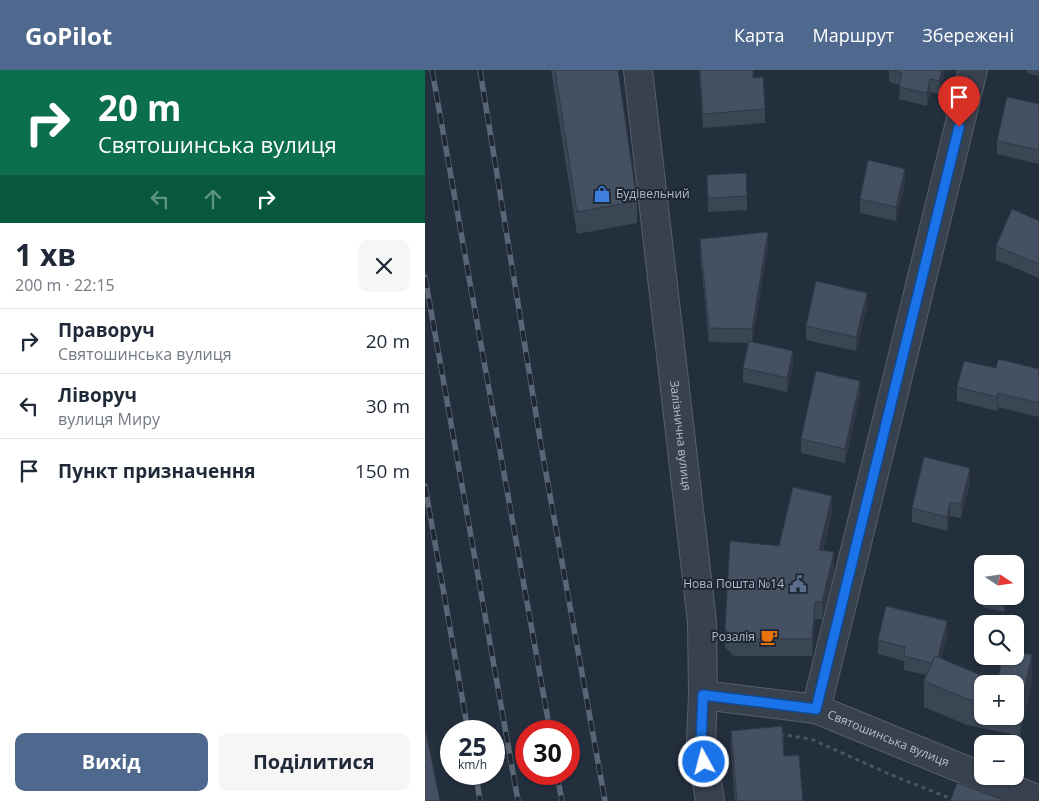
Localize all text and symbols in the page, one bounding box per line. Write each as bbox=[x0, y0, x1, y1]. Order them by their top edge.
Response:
text: GoPilot bbox=[25, 19, 112, 52]
text: Карта bbox=[734, 23, 785, 47]
text: Маршрут bbox=[813, 23, 894, 47]
text: Збережені bbox=[922, 23, 1014, 47]
pin bbox=[938, 76, 980, 127]
icon: arrive bbox=[945, 83, 973, 111]
text: 20 m bbox=[98, 84, 181, 131]
icon: right bbox=[15, 90, 80, 155]
text: Святошинська вулиця bbox=[98, 129, 337, 159]
shop icon: Будівельний bbox=[592, 184, 612, 204]
icon: left bbox=[146, 185, 174, 213]
icon: ahead bbox=[199, 185, 227, 213]
icon: right bbox=[252, 185, 280, 213]
place label: Будівельний bbox=[616, 185, 690, 202]
text: 1 хв bbox=[15, 234, 76, 275]
button: close bbox=[358, 240, 410, 292]
text: 200 m · 22:15 bbox=[15, 274, 115, 296]
text: Праворуч bbox=[58, 317, 155, 343]
icon: right bbox=[15, 327, 43, 355]
text: 20 m bbox=[366, 328, 410, 354]
text: Святошинська вулиця bbox=[58, 343, 232, 365]
street label: Залізнична вулиця bbox=[666, 379, 696, 492]
text: Ліворуч bbox=[58, 382, 137, 408]
icon: left bbox=[15, 392, 43, 420]
text: 30 m bbox=[366, 393, 410, 419]
text: вулиця Миру bbox=[58, 408, 160, 430]
icon: arrive bbox=[15, 457, 43, 485]
text: Пункт призначення bbox=[58, 458, 256, 484]
text: 150 m bbox=[355, 458, 410, 484]
north arrow bbox=[974, 555, 1024, 605]
map controls bbox=[974, 555, 1024, 785]
public building icon: Нова Пошта №14 bbox=[788, 574, 808, 594]
place label: Нова Пошта №14 bbox=[683, 575, 784, 592]
button: search bbox=[974, 615, 1024, 665]
cafe icon: Розалія bbox=[759, 627, 779, 647]
place label: Розалія bbox=[712, 628, 755, 645]
button: + bbox=[974, 675, 1024, 725]
street label: Святошинська вулиця bbox=[825, 706, 952, 771]
speed limit sign: 30 bbox=[515, 720, 580, 785]
text: 25 bbox=[458, 729, 487, 763]
button: Вихід bbox=[15, 733, 208, 791]
button: Поділитися bbox=[218, 733, 410, 791]
position arrow bbox=[677, 735, 729, 787]
button: − bbox=[974, 735, 1024, 785]
text: km/h bbox=[458, 756, 487, 773]

